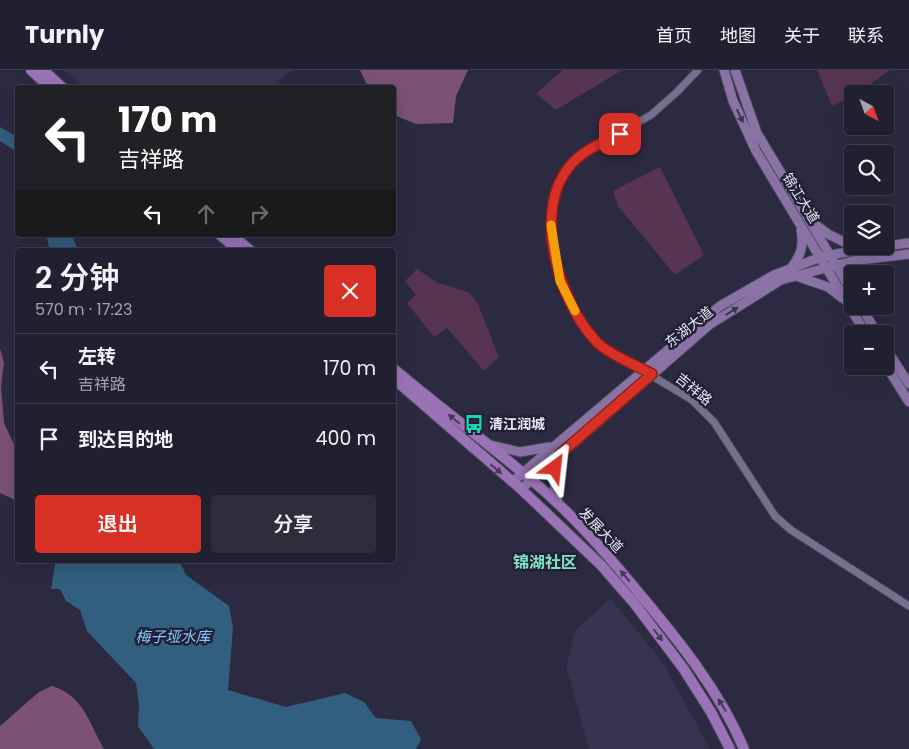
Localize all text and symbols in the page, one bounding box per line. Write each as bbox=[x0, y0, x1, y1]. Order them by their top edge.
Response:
text: Turnly bbox=[25, 18, 104, 51]
text: 首页 bbox=[656, 23, 692, 48]
text: 地图 bbox=[720, 23, 756, 48]
text: 关于 bbox=[784, 23, 820, 48]
text: 联系 bbox=[848, 23, 884, 48]
north arrow bbox=[844, 85, 894, 135]
map controls bbox=[844, 85, 894, 375]
text: 170 m bbox=[118, 95, 217, 144]
icon: left bbox=[35, 105, 100, 170]
one-way arrow bbox=[736, 109, 744, 123]
pin bbox=[599, 113, 641, 155]
icon: arrive bbox=[606, 120, 634, 148]
text: 吉祥路 bbox=[118, 144, 184, 175]
button: search bbox=[844, 145, 894, 195]
street label: 锦江大道 bbox=[778, 169, 824, 227]
icon: left bbox=[139, 200, 167, 228]
icon: ahead bbox=[192, 200, 220, 228]
icon: right bbox=[245, 200, 273, 228]
button: layers bbox=[844, 205, 894, 255]
text: 2 分钟 bbox=[35, 256, 119, 299]
button: close bbox=[324, 265, 376, 317]
button: + bbox=[844, 265, 894, 315]
text: 570 m · 17:23 bbox=[35, 298, 132, 321]
street label: 东湖大道 bbox=[661, 302, 717, 352]
one-way arrow bbox=[725, 306, 738, 316]
button: − bbox=[844, 325, 894, 375]
text: 左转 bbox=[78, 343, 116, 370]
icon: left bbox=[35, 355, 63, 383]
text: 170 m bbox=[323, 355, 376, 382]
street label: 吉祥路 bbox=[671, 368, 717, 410]
text: 吉祥路 bbox=[78, 373, 126, 396]
bus stop icon: 清江润城 bbox=[463, 413, 485, 435]
one-way arrow bbox=[447, 414, 460, 425]
place label: 清江润城 bbox=[489, 414, 545, 434]
icon: arrive bbox=[35, 425, 63, 453]
text: 400 m bbox=[316, 425, 376, 452]
text: 到达目的地 bbox=[78, 426, 173, 453]
position arrow bbox=[528, 441, 580, 493]
one-way arrow bbox=[490, 463, 503, 474]
button: 退出 bbox=[35, 495, 201, 553]
button: 分享 bbox=[211, 495, 376, 553]
street label: 发展大道 bbox=[574, 503, 628, 557]
district label: 锦湖社区 bbox=[513, 551, 577, 574]
one-way arrow bbox=[619, 569, 630, 582]
water label: 梅子垭水库 bbox=[135, 626, 213, 647]
one-way arrow bbox=[652, 628, 663, 641]
one-way arrow bbox=[718, 699, 727, 712]

